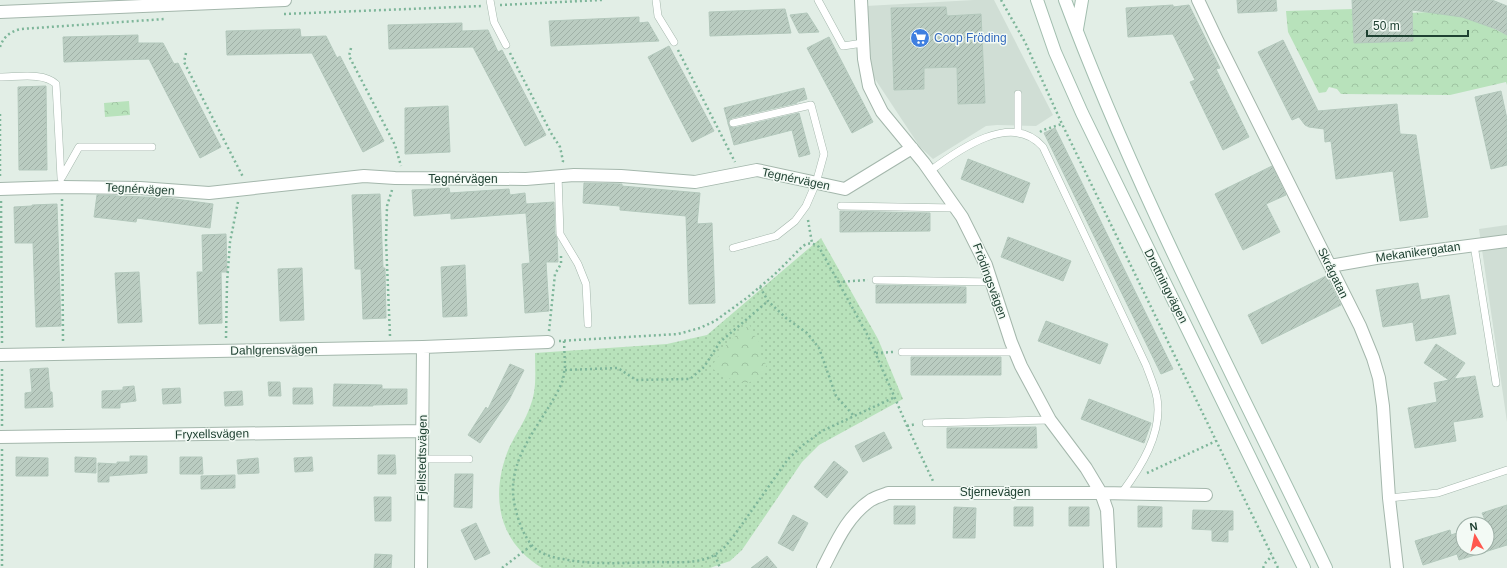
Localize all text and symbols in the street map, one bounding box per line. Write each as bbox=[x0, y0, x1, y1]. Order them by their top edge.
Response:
scale bar bbox=[1367, 12, 1468, 38]
text: 50 m bbox=[1373, 19, 1400, 33]
supermarket icon: Coop Fröding bbox=[909, 27, 931, 49]
place label: Coop Fröding bbox=[934, 31, 1007, 45]
street label: Tegnérvägen bbox=[761, 165, 831, 193]
street label: Tegnérvägen bbox=[428, 172, 498, 186]
street label: Tegnérvägen bbox=[105, 180, 175, 198]
street label: Mekanikergatan bbox=[1375, 239, 1461, 265]
street label: Frödingsvägen bbox=[970, 241, 1010, 321]
street label: Skrågatan bbox=[1315, 245, 1351, 301]
street label: Drottningvägen bbox=[1141, 247, 1191, 325]
street label: Dahlgrensvägen bbox=[230, 342, 318, 358]
street label: Fjellstedtsvägen bbox=[414, 415, 430, 501]
street label: Fryxellsvägen bbox=[175, 426, 249, 442]
street label: Stjernevägen bbox=[960, 485, 1030, 499]
north arrow bbox=[1455, 516, 1495, 556]
text: N bbox=[1469, 520, 1478, 533]

